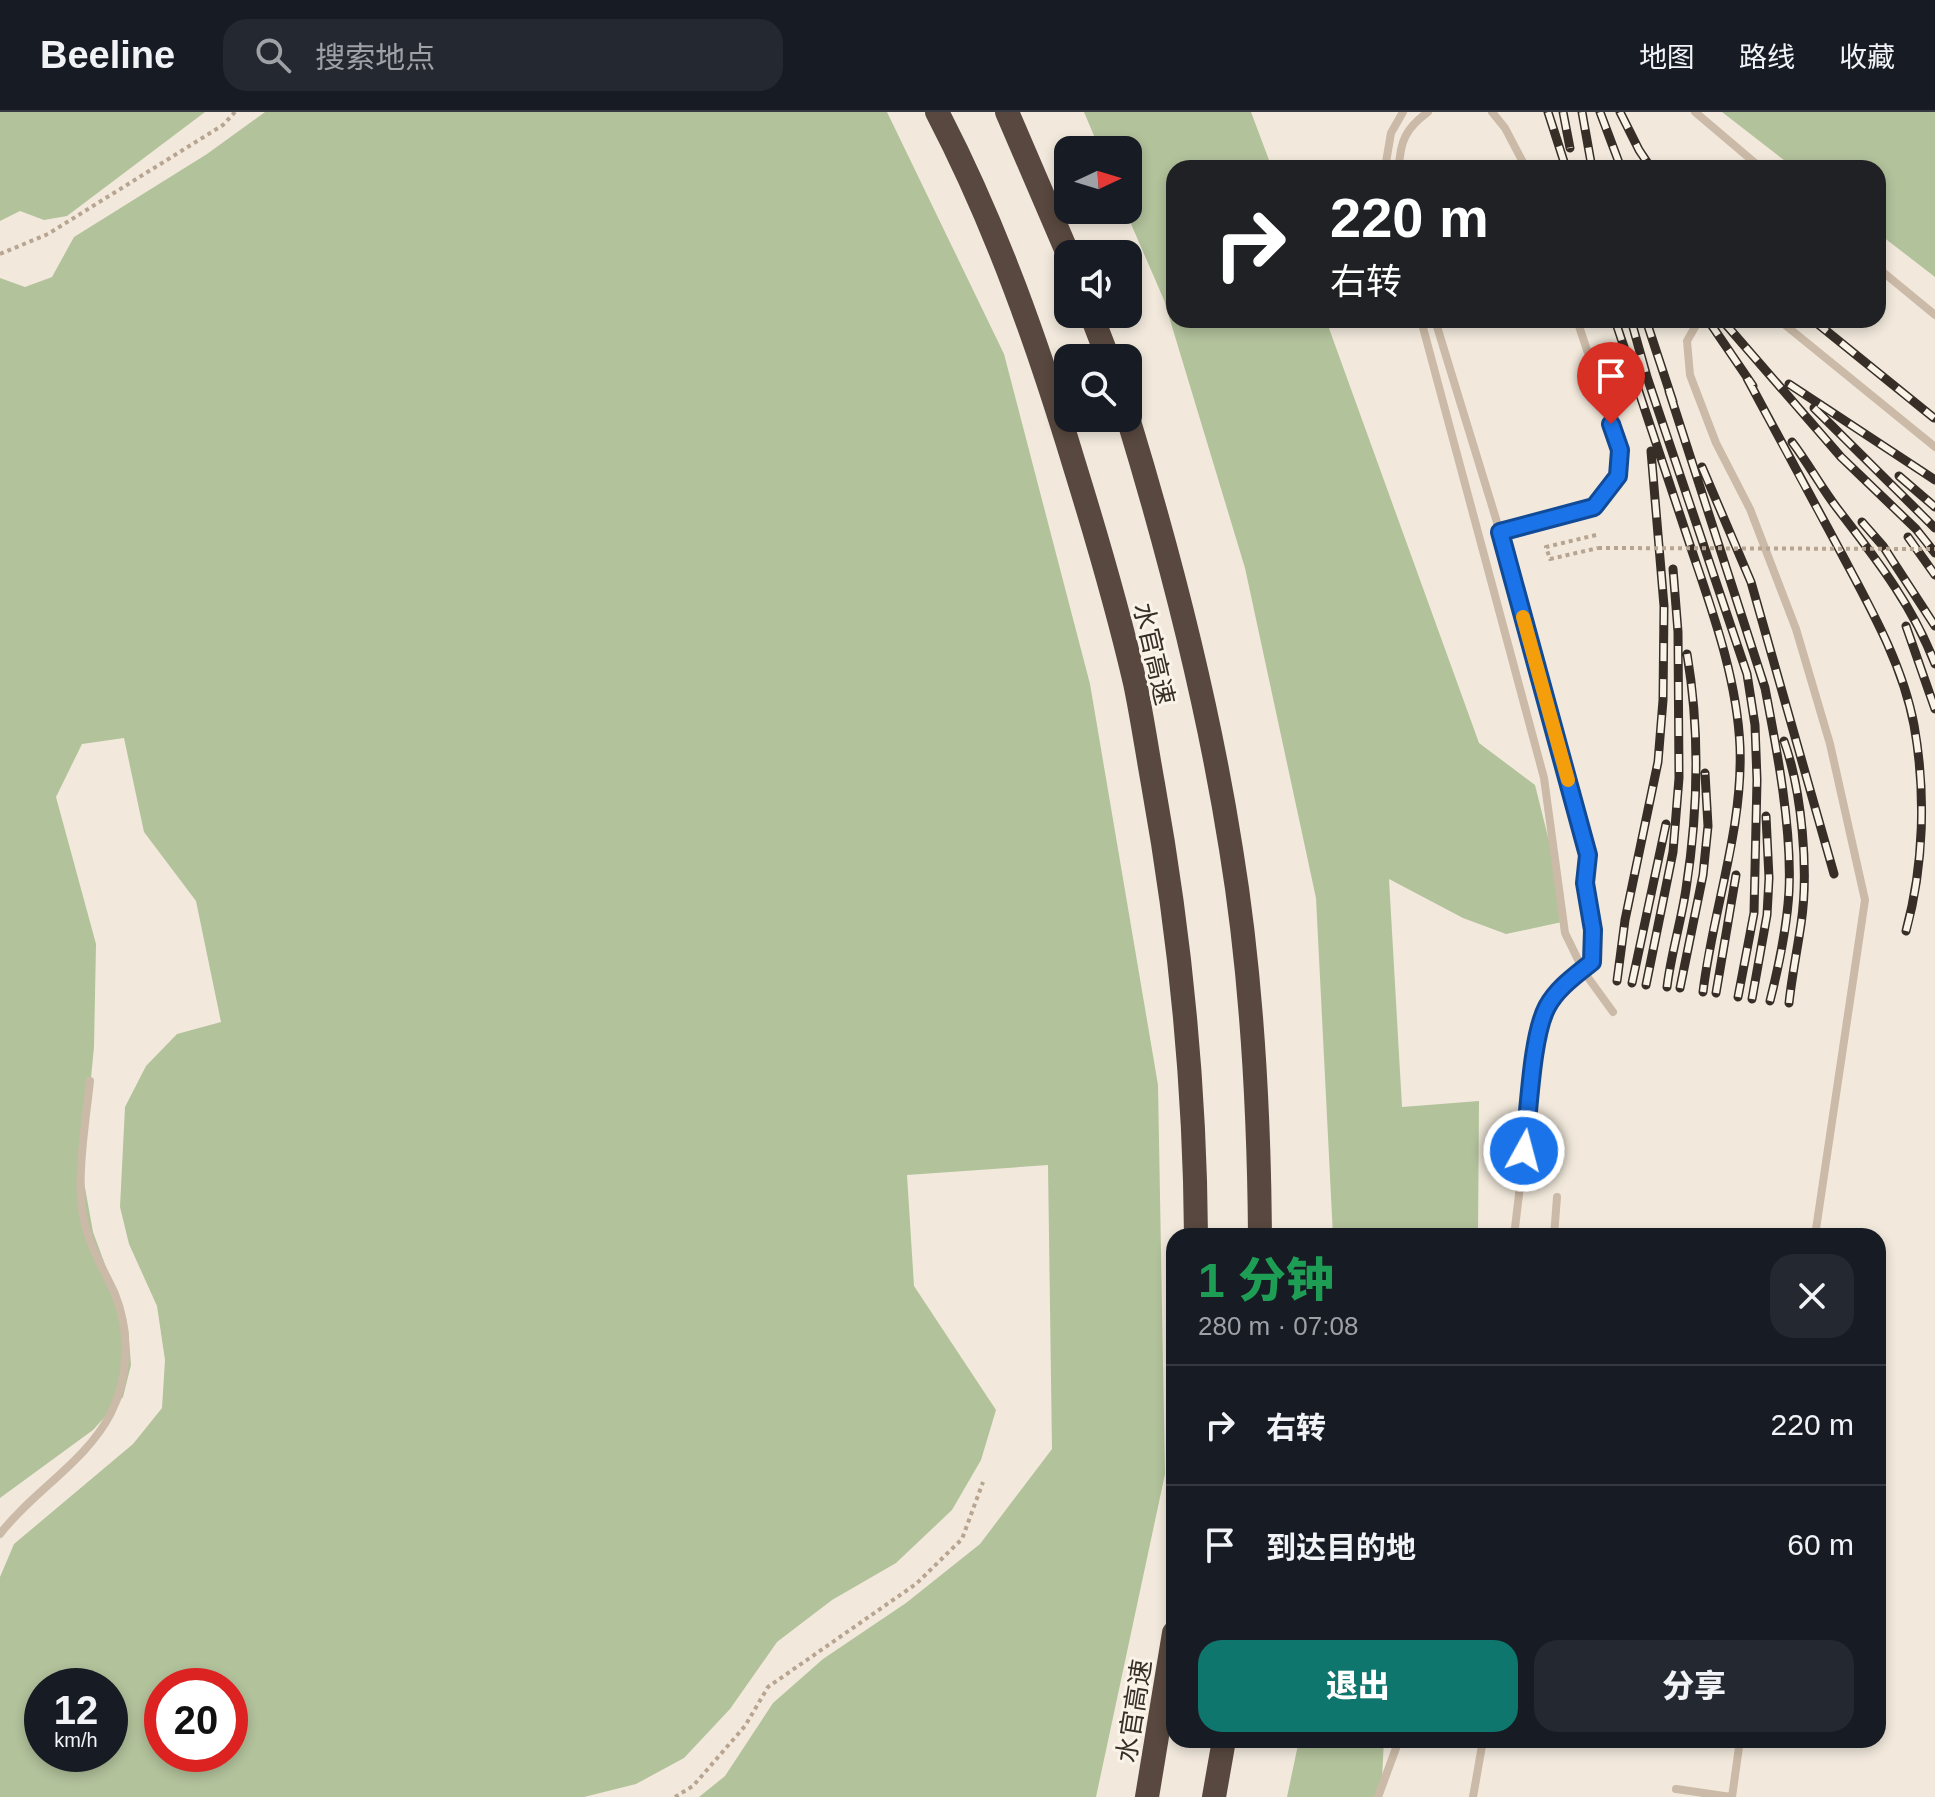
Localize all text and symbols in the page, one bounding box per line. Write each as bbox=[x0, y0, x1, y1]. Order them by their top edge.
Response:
search box bbox=[223, 19, 783, 91]
icon: search bbox=[251, 33, 295, 77]
text: Beeline bbox=[40, 34, 175, 76]
text: 搜索地点 bbox=[315, 41, 435, 74]
text: 地图 bbox=[1639, 42, 1695, 73]
text: 路线 bbox=[1739, 42, 1795, 73]
text: 收藏 bbox=[1839, 42, 1895, 73]
north arrow bbox=[1054, 136, 1142, 224]
map controls bbox=[1054, 136, 1142, 432]
text: 220 m bbox=[1330, 186, 1489, 249]
icon: right bbox=[1198, 192, 1302, 296]
button: sound bbox=[1054, 240, 1142, 328]
text: 右转 bbox=[1330, 261, 1402, 302]
pin bbox=[1577, 342, 1645, 424]
button: search bbox=[1054, 344, 1142, 432]
icon: arrive bbox=[1589, 354, 1633, 398]
street label: 水官高速 bbox=[1128, 600, 1180, 708]
position arrow bbox=[1482, 1109, 1566, 1193]
text: 1 分钟 bbox=[1198, 1254, 1334, 1307]
button: close bbox=[1770, 1254, 1854, 1338]
text: 280 m · 07:08 bbox=[1198, 1311, 1358, 1341]
icon: right bbox=[1198, 1403, 1242, 1447]
text: 220 m bbox=[1771, 1408, 1854, 1441]
text: 右转 bbox=[1266, 1411, 1326, 1444]
icon: arrive bbox=[1198, 1523, 1242, 1567]
text: 60 m bbox=[1787, 1528, 1854, 1561]
text: 到达目的地 bbox=[1266, 1531, 1416, 1564]
button: 退出 bbox=[1198, 1640, 1518, 1732]
button: 分享 bbox=[1534, 1640, 1854, 1732]
street label: 水官高速 bbox=[1111, 1657, 1157, 1765]
speed limit sign: 20 bbox=[144, 1668, 248, 1772]
text: 12 bbox=[54, 1688, 98, 1732]
text: km/h bbox=[54, 1729, 98, 1751]

